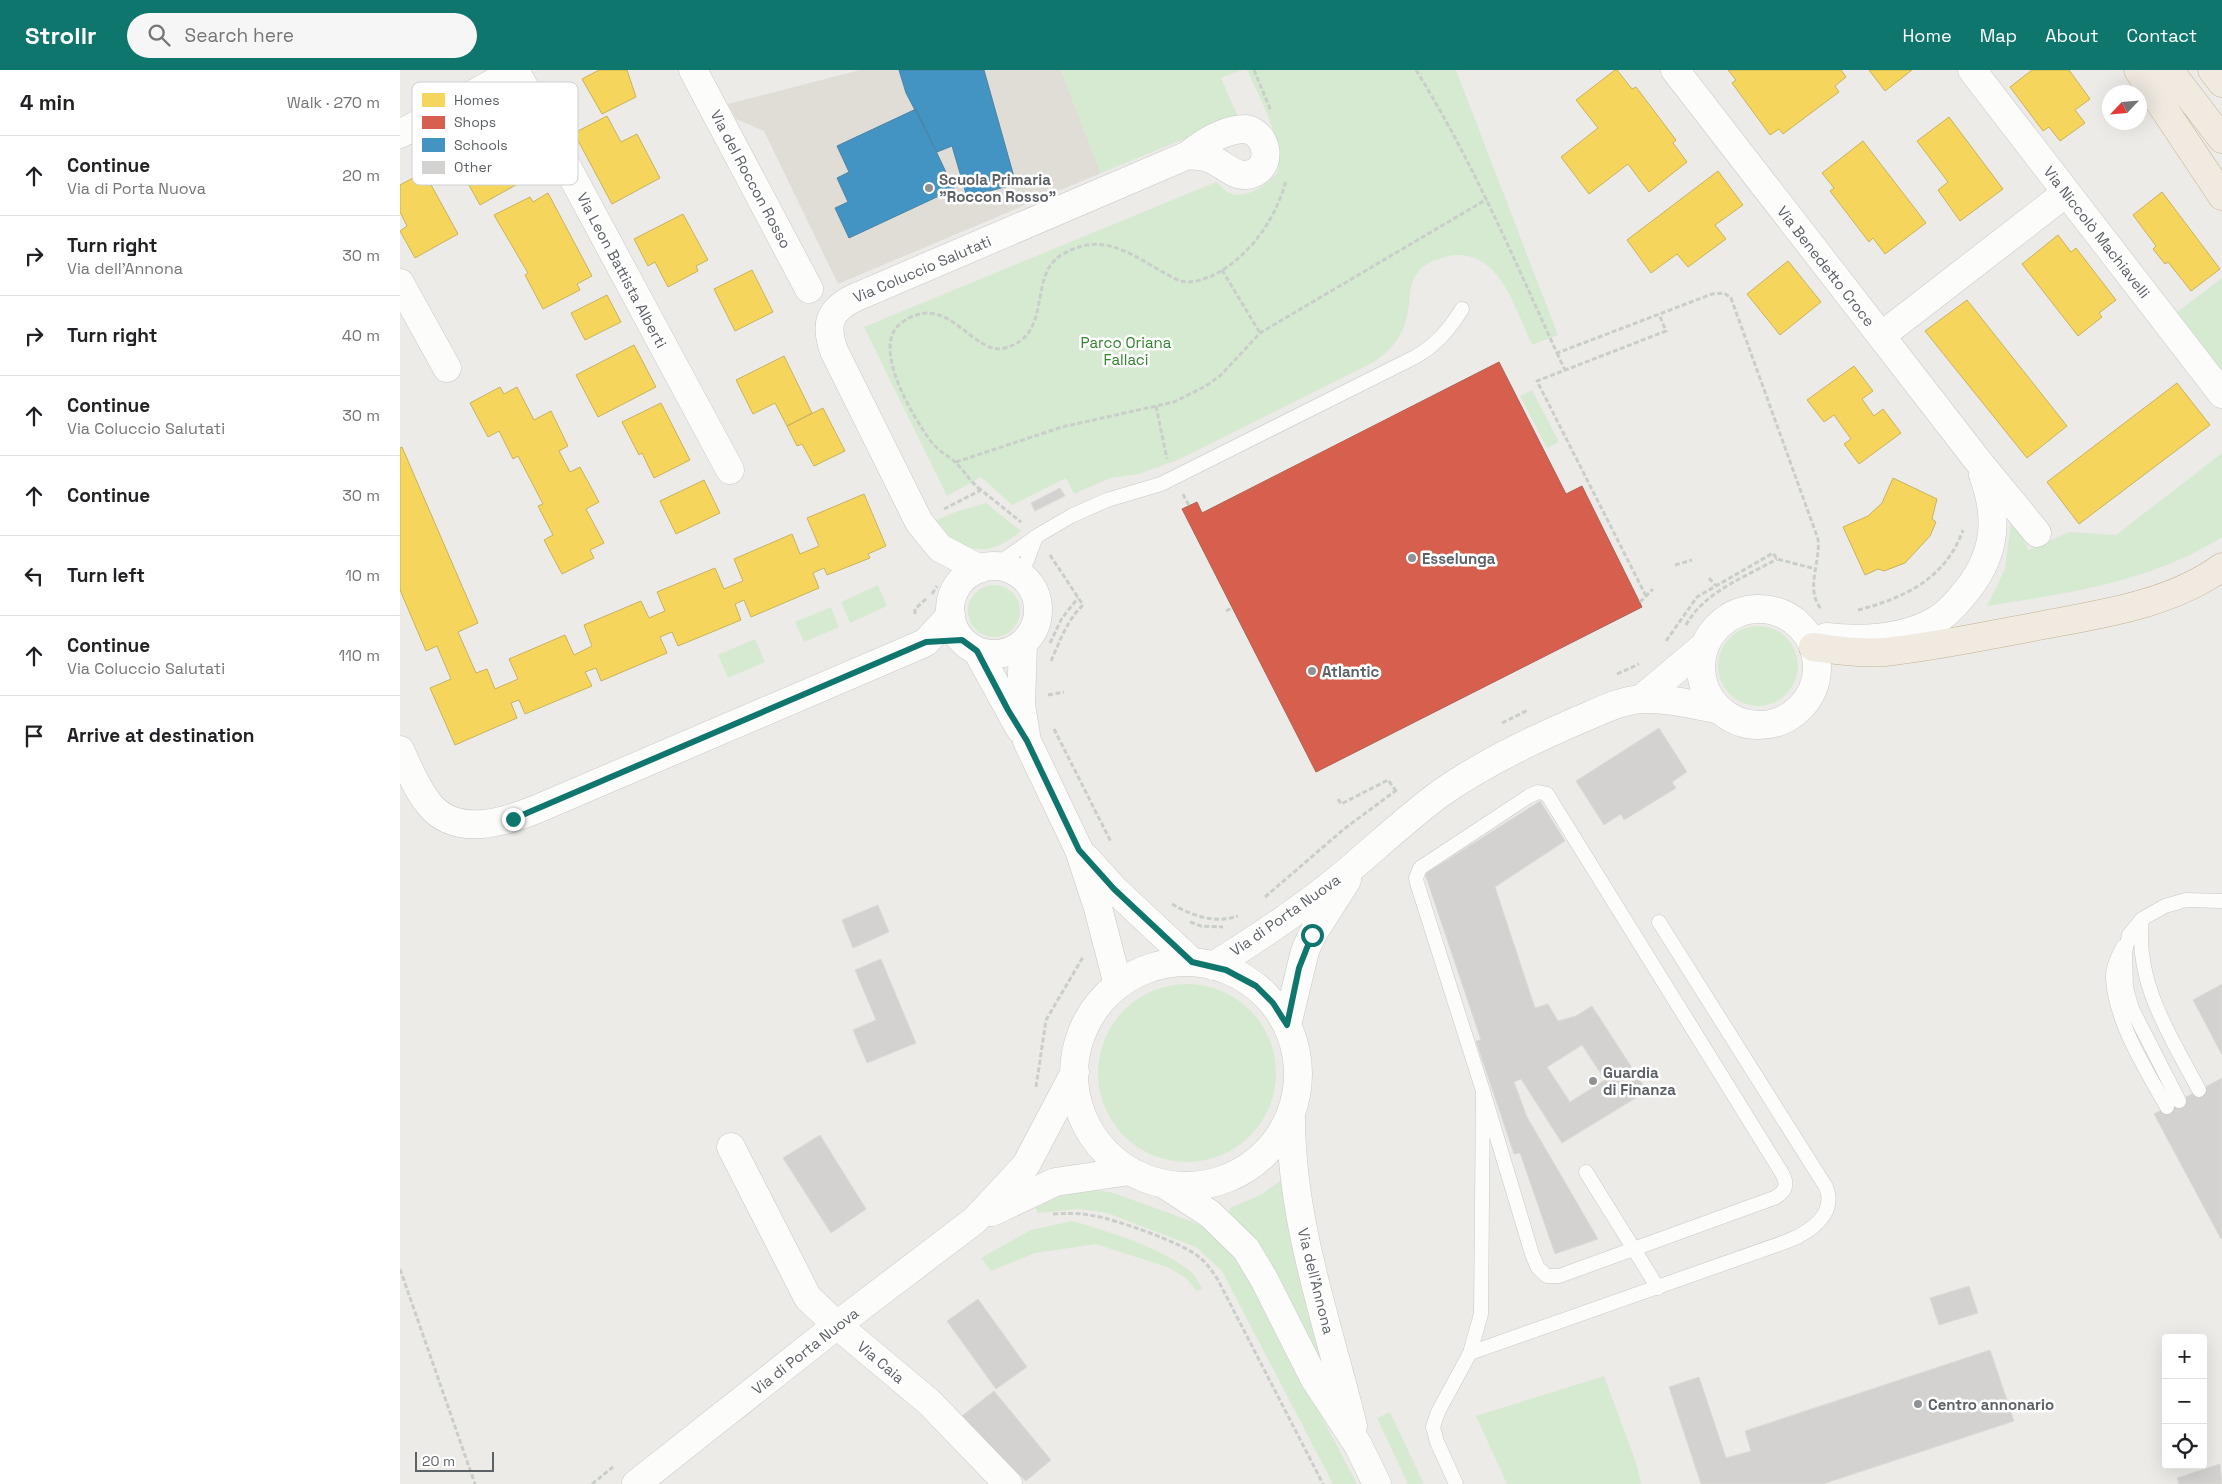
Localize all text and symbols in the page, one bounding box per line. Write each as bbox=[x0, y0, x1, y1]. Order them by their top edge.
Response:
search box bbox=[127, 13, 477, 58]
text: Strollr bbox=[25, 20, 97, 51]
icon: search bbox=[145, 21, 173, 49]
text: Search here bbox=[185, 23, 294, 48]
text: Home bbox=[1903, 24, 1952, 47]
text: Map bbox=[1980, 24, 2017, 47]
text: About bbox=[2045, 24, 2099, 47]
text: Contact bbox=[2127, 24, 2197, 47]
legend bbox=[412, 82, 578, 185]
north arrow bbox=[2102, 85, 2147, 130]
text: 4 min bbox=[20, 89, 75, 116]
text: Homes bbox=[454, 91, 500, 109]
text: Walk · 270 m bbox=[287, 92, 380, 113]
street label: Via del Roccon Rosso bbox=[706, 106, 796, 252]
text: Shops bbox=[454, 113, 496, 131]
text: Schools bbox=[454, 136, 508, 154]
text: Continue bbox=[67, 153, 150, 178]
text: Other bbox=[454, 158, 492, 176]
icon: ahead bbox=[20, 162, 48, 190]
street label: Via Niccolò Machiavelli bbox=[2040, 162, 2154, 302]
text: 20 m bbox=[342, 165, 380, 186]
place label: Scuola Primaria "Roccon Rosso" bbox=[939, 170, 1056, 206]
text: Via di Porta Nuova bbox=[67, 178, 206, 199]
marker: Scuola Primaria "Roccon Rosso" bbox=[923, 182, 935, 194]
street label: Via Leon Battista Alberti bbox=[573, 189, 671, 351]
street label: Via Benedetto Croce bbox=[1773, 202, 1879, 330]
street label: Via Coluccio Salutati bbox=[850, 231, 994, 307]
text: Turn right bbox=[67, 233, 157, 258]
icon: right bbox=[20, 242, 48, 270]
text: 30 m bbox=[342, 245, 380, 266]
text: Via dell'Annona bbox=[67, 258, 183, 279]
icon: right bbox=[20, 322, 48, 350]
text: Turn right bbox=[67, 323, 157, 348]
text: 40 m bbox=[342, 325, 380, 346]
park label: Parco Oriana Fallaci bbox=[1081, 333, 1172, 369]
text: Continue bbox=[67, 393, 150, 418]
icon: ahead bbox=[20, 402, 48, 430]
text: 30 m bbox=[342, 405, 380, 426]
text: Via Coluccio Salutati bbox=[67, 418, 225, 439]
icon: ahead bbox=[20, 482, 48, 510]
text: Continue bbox=[67, 483, 150, 508]
text: 30 m bbox=[342, 485, 380, 506]
place label: Esselunga bbox=[1422, 549, 1496, 568]
marker: Esselunga bbox=[1406, 552, 1418, 564]
icon: left bbox=[20, 562, 48, 590]
text: Turn left bbox=[67, 563, 145, 588]
text: 10 m bbox=[345, 565, 380, 586]
text: Continue bbox=[67, 633, 150, 658]
icon: ahead bbox=[20, 642, 48, 670]
text: 110 m bbox=[338, 645, 380, 666]
text: Via Coluccio Salutati bbox=[67, 658, 225, 679]
place label: Atlantic bbox=[1322, 662, 1379, 681]
marker: Atlantic bbox=[1306, 665, 1318, 677]
icon: arrive bbox=[20, 722, 48, 750]
text: Arrive at destination bbox=[67, 723, 255, 748]
route end bbox=[502, 808, 525, 831]
street label: Via di Porta Nuova bbox=[1226, 870, 1344, 960]
route start bbox=[1301, 924, 1324, 947]
place label: Guardia di Finanza bbox=[1603, 1063, 1676, 1099]
marker: Guardia di Finanza bbox=[1587, 1075, 1599, 1087]
street label: Via dell'Annona bbox=[1294, 1226, 1338, 1336]
street label: Via di Porta Nuova bbox=[748, 1303, 862, 1399]
map controls bbox=[2162, 1334, 2207, 1469]
button: + bbox=[2162, 1334, 2207, 1379]
street label: Via Caia bbox=[853, 1337, 909, 1388]
button: − bbox=[2162, 1379, 2207, 1424]
place label: Centro annonario bbox=[1928, 1395, 2054, 1414]
marker: Centro annonario bbox=[1912, 1398, 1924, 1410]
button: locate bbox=[2162, 1424, 2207, 1469]
scale bar bbox=[415, 1449, 494, 1472]
text: 20 m bbox=[422, 1452, 455, 1470]

